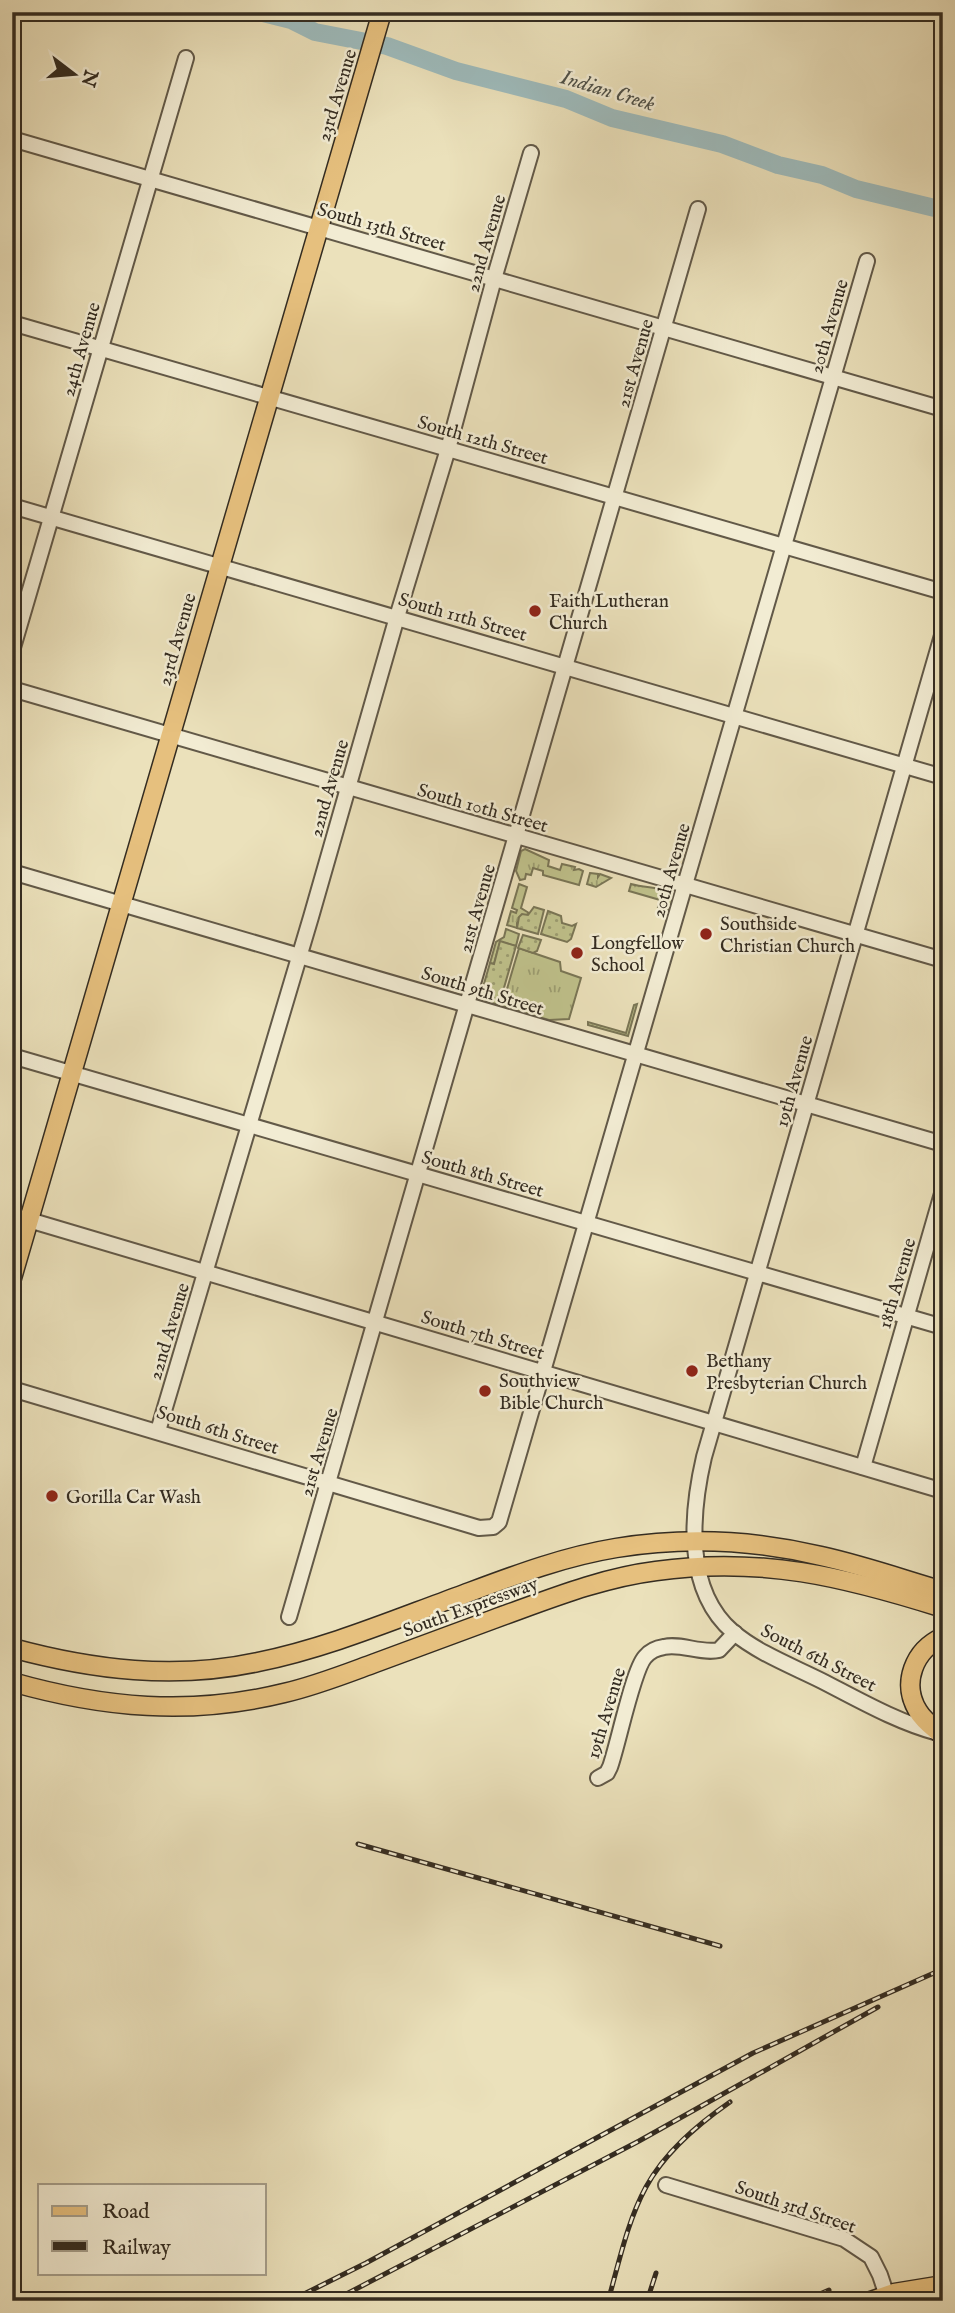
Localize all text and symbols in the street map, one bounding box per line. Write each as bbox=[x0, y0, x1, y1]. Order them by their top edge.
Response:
north arrow bbox=[38, 38, 108, 108]
street label: 23rd Avenue bbox=[313, 46, 363, 145]
water label: Indian Creek bbox=[556, 64, 658, 119]
text: N bbox=[74, 66, 102, 90]
street label: 22nd Avenue bbox=[462, 192, 512, 295]
street label: South 13th Street bbox=[314, 198, 449, 258]
street label: 20th Avenue bbox=[805, 276, 855, 377]
street label: 24th Avenue bbox=[57, 299, 107, 400]
street label: 21st Avenue bbox=[612, 316, 660, 411]
street label: South 12th Street bbox=[414, 411, 551, 471]
street label: South 11th Street bbox=[395, 588, 530, 648]
street label: 23rd Avenue bbox=[153, 590, 203, 689]
place label: Faith Lutheran Church bbox=[549, 590, 669, 636]
marker: Faith Lutheran Church bbox=[527, 603, 543, 619]
street label: 22nd Avenue bbox=[305, 737, 355, 840]
street label: South 10th Street bbox=[414, 779, 551, 839]
street label: 20th Avenue bbox=[647, 820, 697, 921]
street label: 21st Avenue bbox=[454, 861, 502, 956]
place label: Southside Christian Church bbox=[720, 913, 855, 959]
marker: Southside Christian Church bbox=[698, 926, 714, 942]
place label: Longfellow School bbox=[591, 932, 684, 978]
marker: Longfellow School bbox=[569, 945, 585, 961]
street label: South 9th Street bbox=[418, 962, 547, 1022]
street label: 19th Avenue bbox=[770, 1033, 820, 1130]
street label: South 8th Street bbox=[419, 1146, 547, 1204]
street label: 18th Avenue bbox=[874, 1235, 922, 1332]
street label: 22nd Avenue bbox=[144, 1280, 196, 1383]
street label: South 7th Street bbox=[418, 1306, 547, 1366]
place label: Bethany Presbyterian Church bbox=[706, 1350, 867, 1396]
marker: Bethany Presbyterian Church bbox=[684, 1363, 700, 1379]
place label: Southview Bible Church bbox=[499, 1370, 603, 1416]
marker: Southview Bible Church bbox=[477, 1383, 493, 1399]
street label: South 6th Street bbox=[153, 1401, 282, 1461]
street label: 21st Avenue bbox=[295, 1405, 345, 1500]
place label: Gorilla Car Wash bbox=[66, 1486, 201, 1510]
marker: Gorilla Car Wash bbox=[44, 1488, 60, 1504]
street label: South Expressway bbox=[400, 1572, 542, 1643]
street label: South 6th Street bbox=[756, 1619, 880, 1698]
street label: 19th Avenue bbox=[582, 1665, 632, 1762]
street label: South 3rd Street bbox=[732, 2176, 859, 2240]
legend bbox=[38, 2184, 266, 2274]
text: Road bbox=[102, 2199, 150, 2226]
text: Railway bbox=[102, 2235, 172, 2262]

